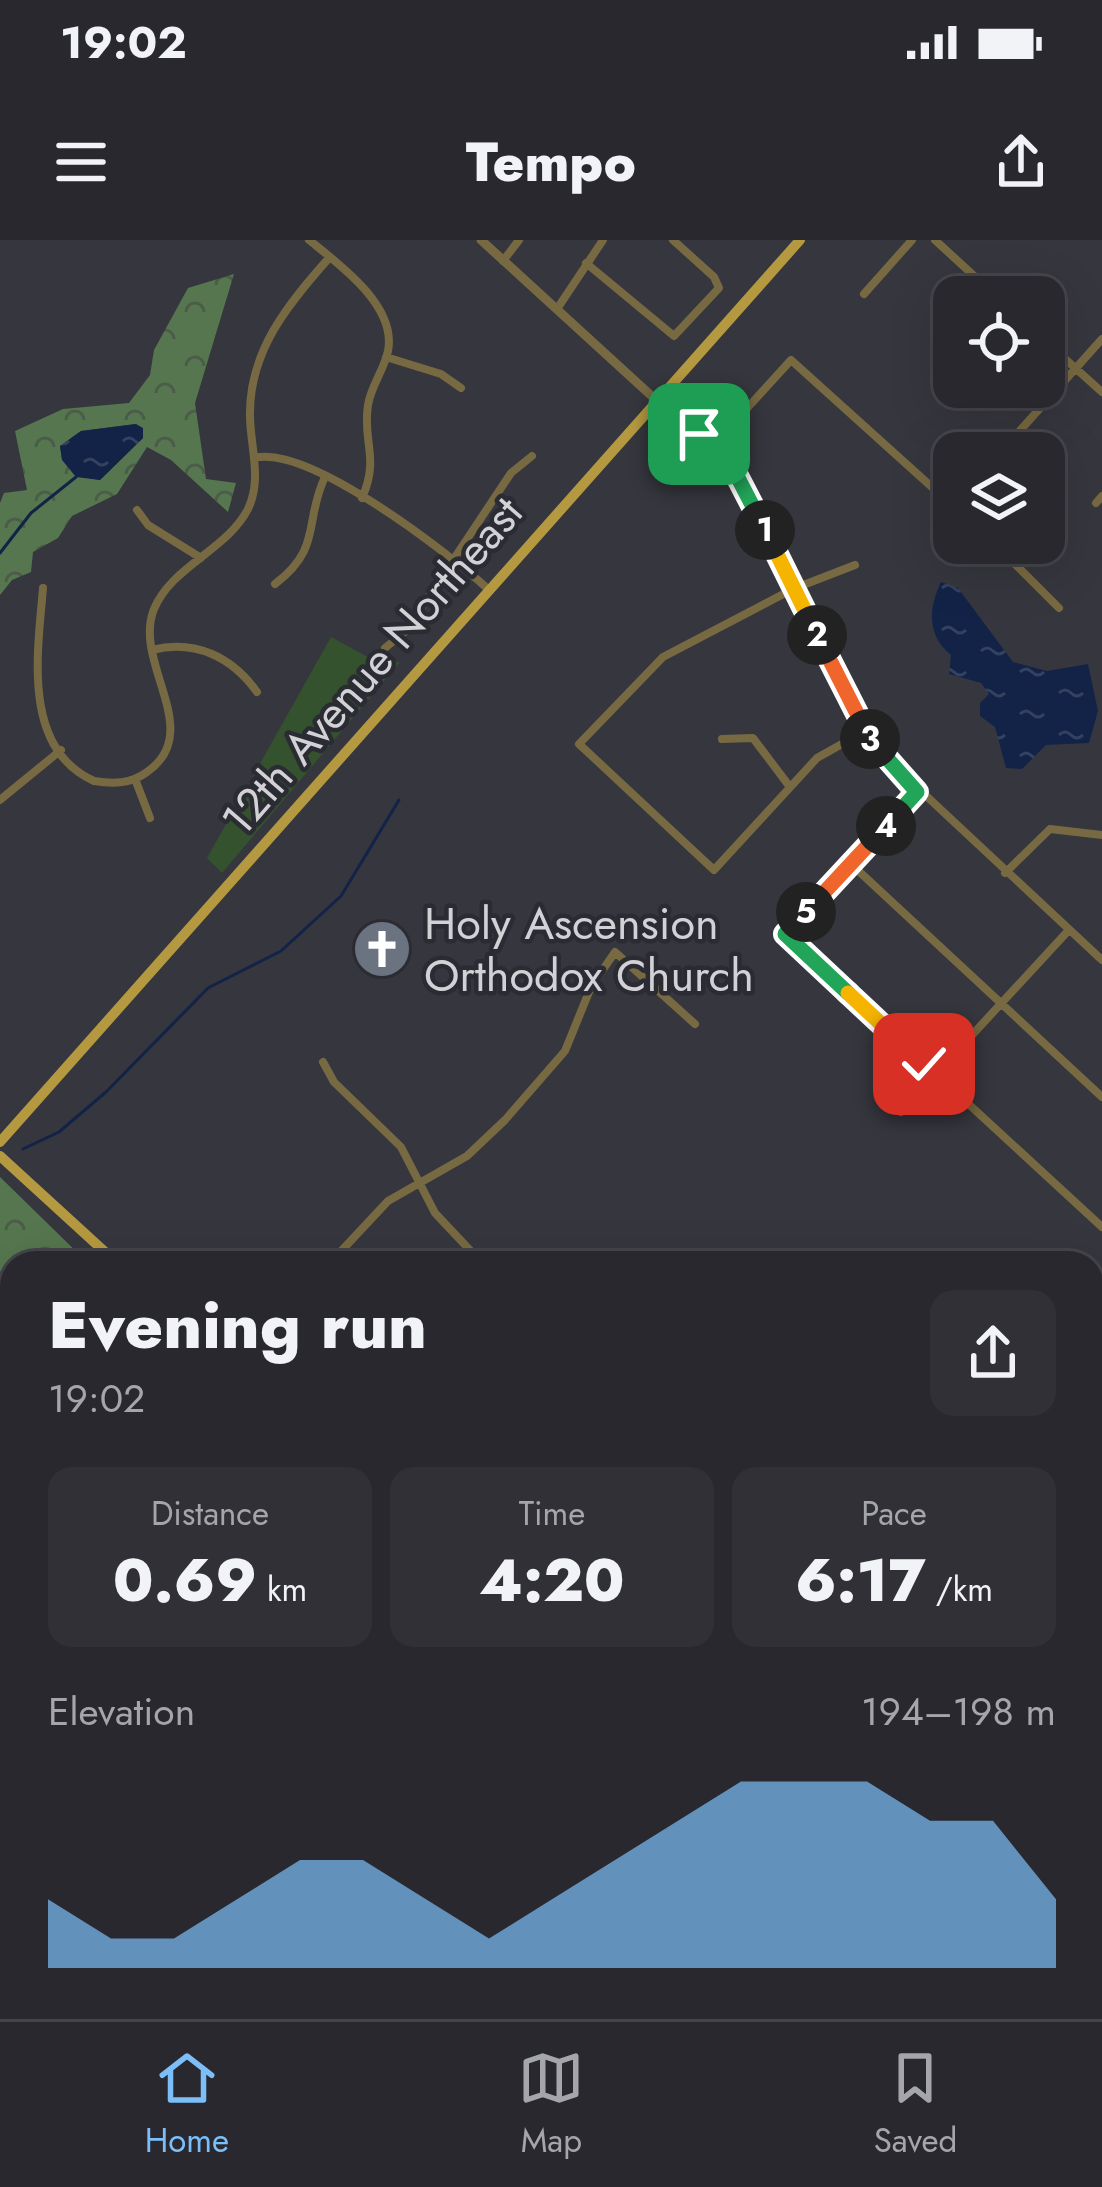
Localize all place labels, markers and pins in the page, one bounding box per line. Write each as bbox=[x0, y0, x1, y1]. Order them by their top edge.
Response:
pin bbox=[648, 383, 750, 485]
pin: 1 bbox=[735, 500, 795, 560]
pin: 2 bbox=[787, 605, 847, 665]
pin: 3 bbox=[840, 709, 900, 769]
pin: 4 bbox=[856, 796, 916, 856]
pin: 5 bbox=[776, 882, 836, 942]
place label: Holy Ascension Orthodox Church bbox=[424, 891, 754, 1008]
church icon: Holy Ascension Orthodox Church bbox=[351, 918, 413, 980]
pin bbox=[873, 1013, 975, 1115]

